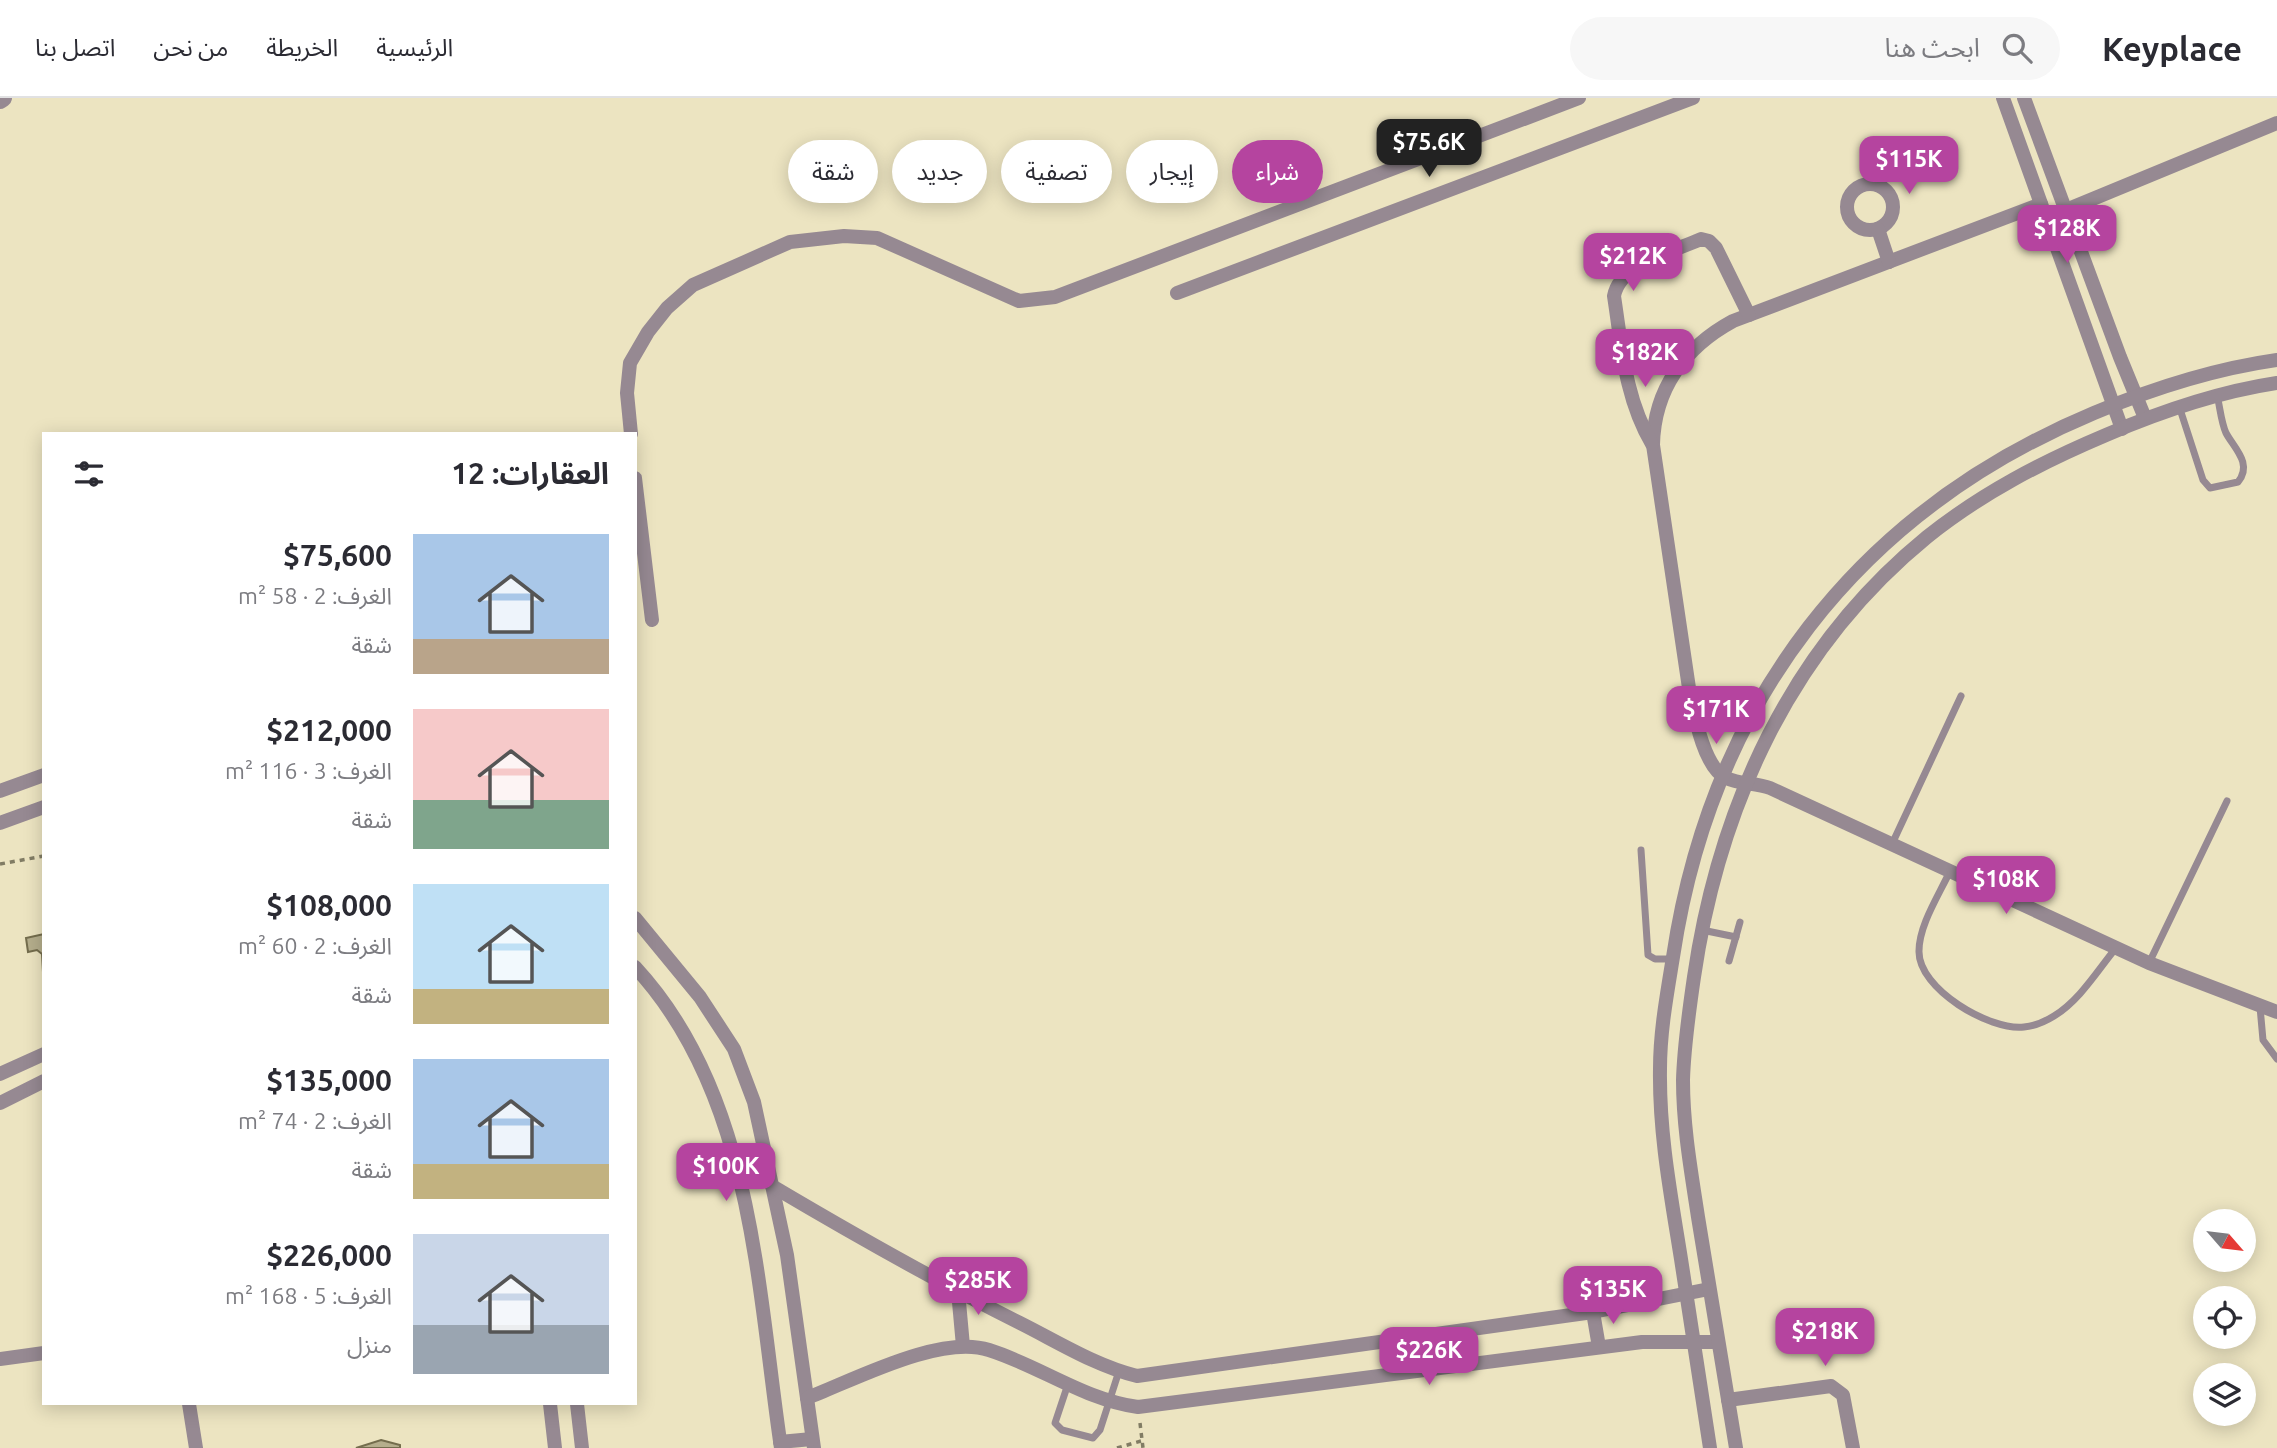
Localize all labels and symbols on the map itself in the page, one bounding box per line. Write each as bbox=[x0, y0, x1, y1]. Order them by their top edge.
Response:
pin: $75.6K bbox=[1372, 120, 1486, 179]
pin: $115K bbox=[1860, 136, 1958, 196]
pin: $128K bbox=[2018, 206, 2116, 265]
pin: $212K bbox=[1584, 234, 1682, 293]
pin: $182K bbox=[1596, 330, 1694, 389]
pin: $171K bbox=[1667, 686, 1765, 746]
pin: $108K bbox=[1957, 856, 2055, 916]
pin: $100K bbox=[677, 1144, 775, 1203]
north arrow bbox=[2193, 1209, 2256, 1272]
pin: $285K bbox=[929, 1258, 1027, 1317]
pin: $135K bbox=[1564, 1266, 1662, 1326]
pin: $218K bbox=[1776, 1308, 1874, 1368]
pin: $226K bbox=[1380, 1328, 1478, 1387]

